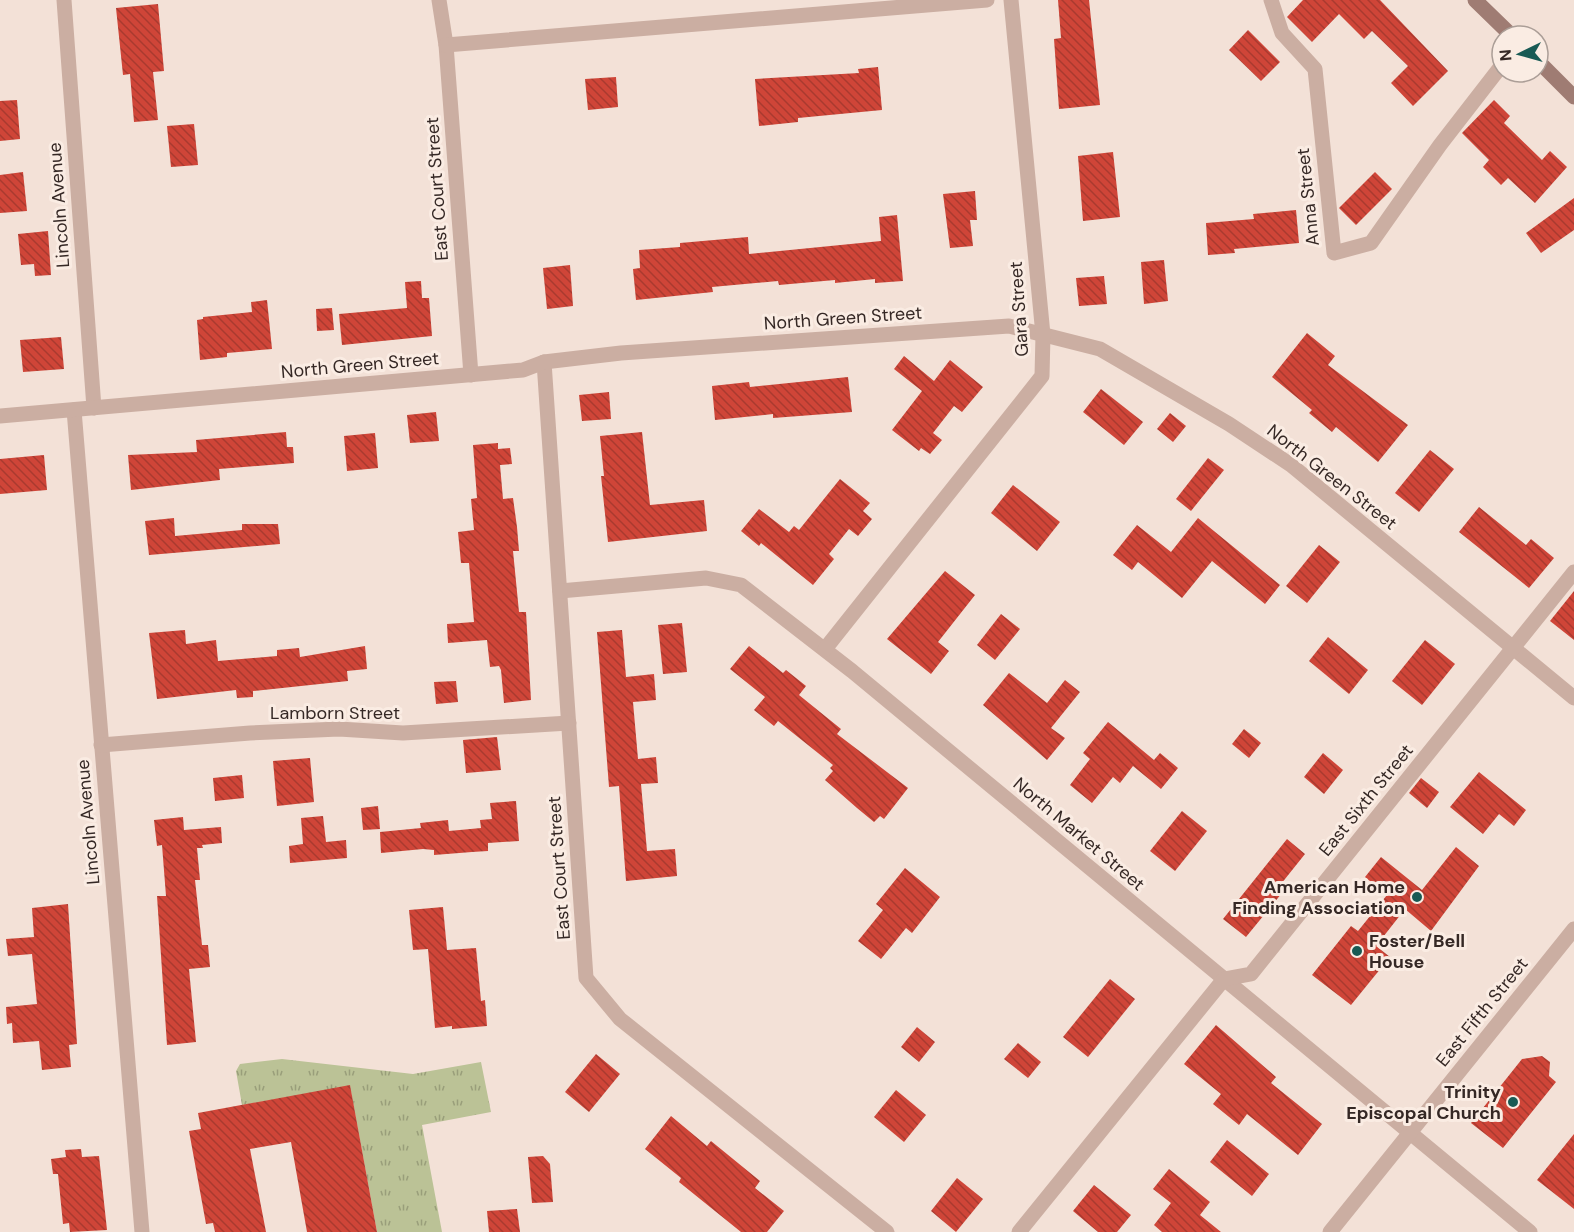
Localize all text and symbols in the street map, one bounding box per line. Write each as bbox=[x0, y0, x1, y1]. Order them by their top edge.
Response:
north arrow bbox=[1490, 24, 1550, 84]
text: N bbox=[1495, 49, 1517, 62]
street label: East Court Street bbox=[420, 116, 454, 262]
street label: Lincoln Avenue bbox=[43, 142, 75, 268]
street label: Anna Street bbox=[1291, 147, 1325, 247]
street label: Gara Street bbox=[1004, 260, 1034, 358]
street label: North Green Street bbox=[763, 301, 923, 335]
street label: North Green Street bbox=[280, 346, 440, 384]
street label: North Green Street bbox=[1262, 419, 1402, 535]
street label: Lamborn Street bbox=[270, 701, 400, 725]
street label: East Sixth Street bbox=[1313, 739, 1419, 861]
street label: Lincoln Avenue bbox=[71, 758, 105, 886]
street label: North Market Street bbox=[1008, 772, 1150, 896]
street label: East Court Street bbox=[542, 795, 576, 941]
place label: American Home Finding Association bbox=[1232, 875, 1405, 920]
marker: American Home Finding Association bbox=[1410, 890, 1424, 904]
place label: Foster/Bell House bbox=[1369, 929, 1465, 974]
marker: Foster/Bell House bbox=[1350, 944, 1364, 958]
street label: East Fifth Street bbox=[1431, 952, 1533, 1072]
place label: Trinity Episcopal Church bbox=[1346, 1080, 1501, 1125]
marker: Trinity Episcopal Church bbox=[1506, 1095, 1520, 1109]

